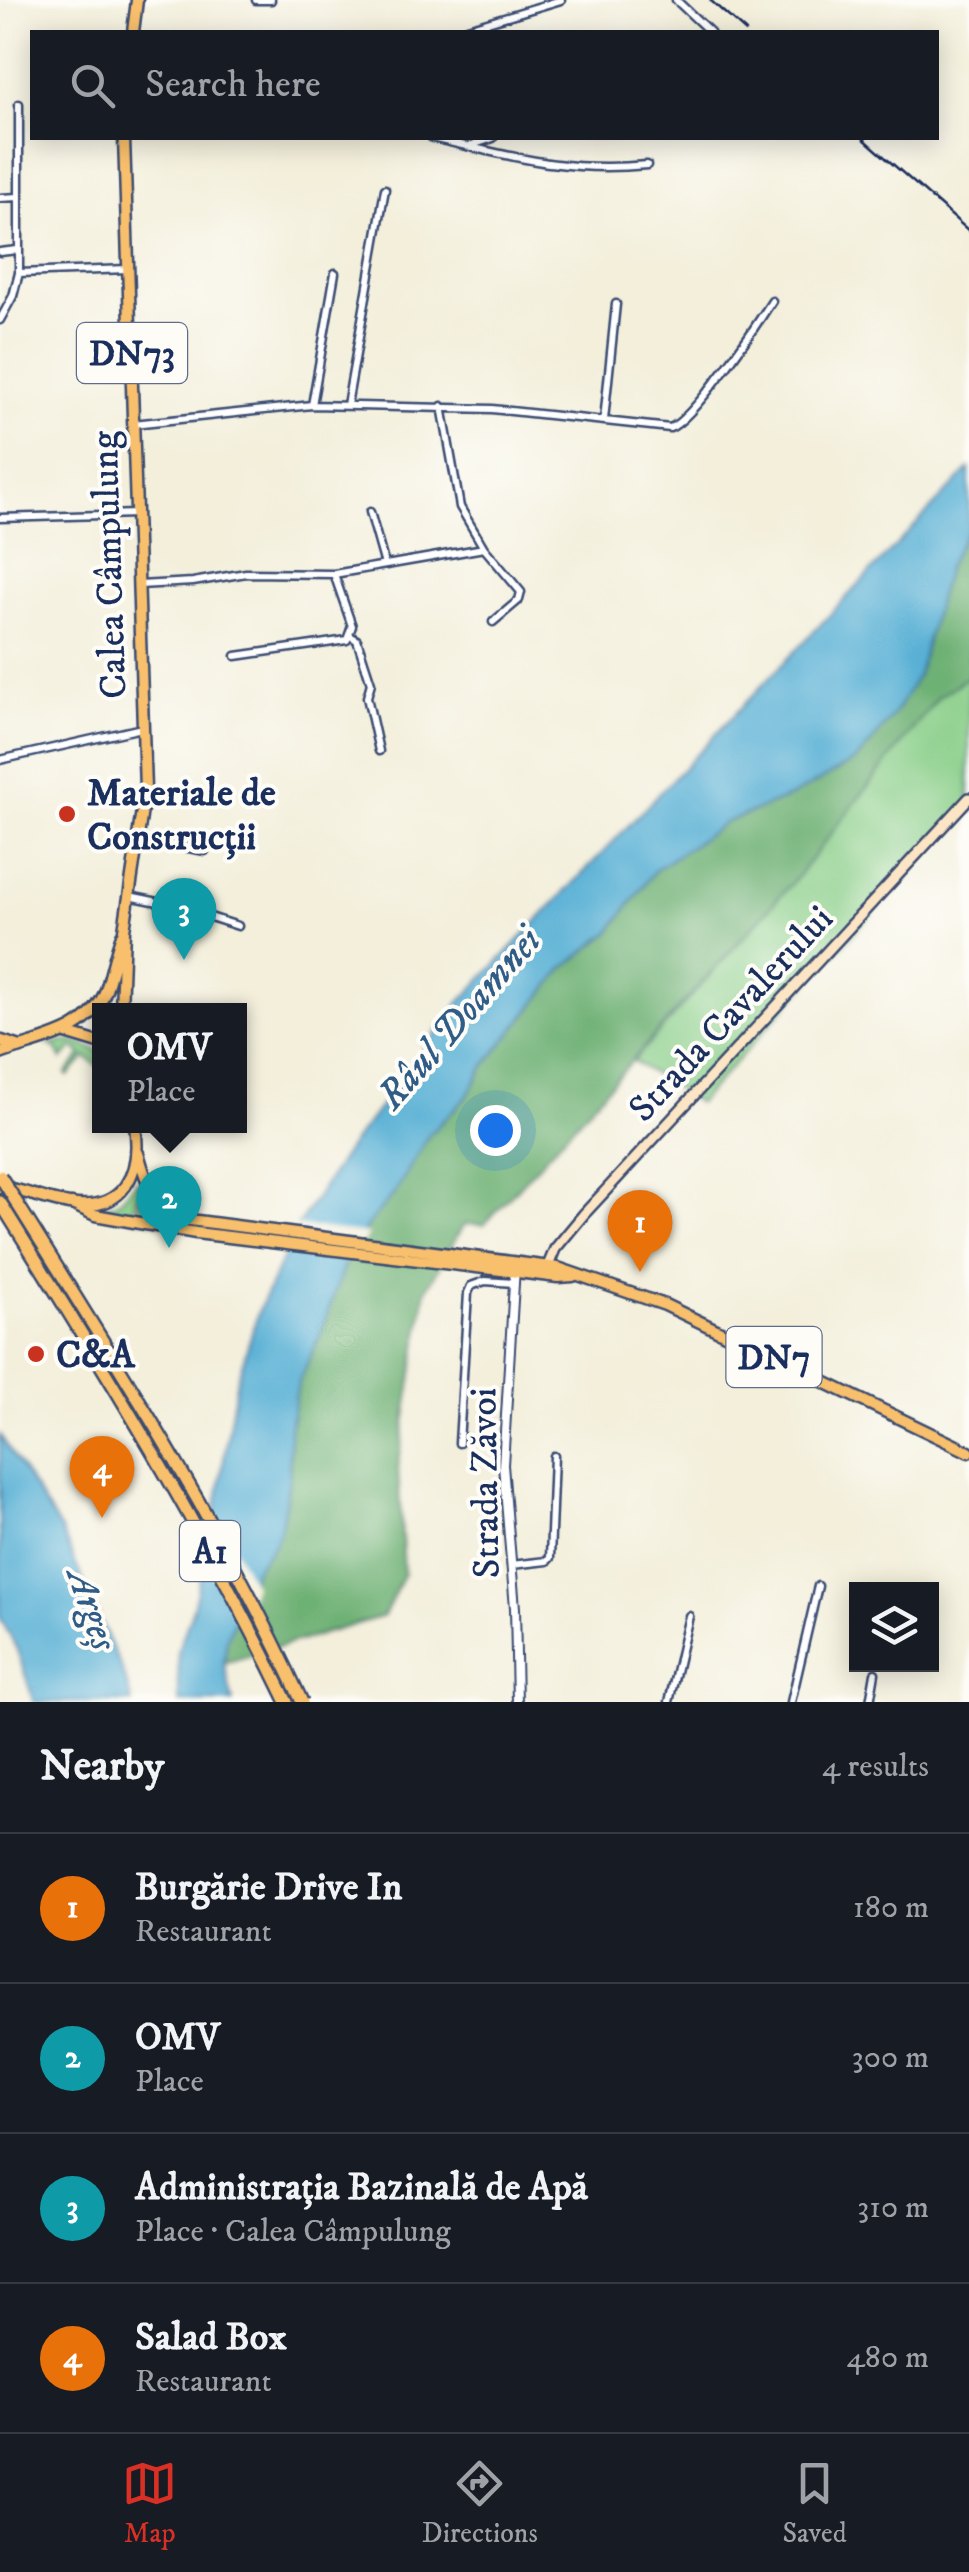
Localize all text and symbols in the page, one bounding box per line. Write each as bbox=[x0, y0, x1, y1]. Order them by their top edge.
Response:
search box bbox=[30, 30, 939, 140]
icon: search bbox=[65, 58, 120, 113]
text: Search here bbox=[145, 61, 321, 109]
road number: DN73 bbox=[77, 323, 187, 383]
street label: Calea Câmpulung bbox=[81, 430, 139, 700]
place label: Materiale de Construcții bbox=[87, 770, 276, 862]
marker: Materiale de Construcții bbox=[56, 803, 78, 825]
pin: 3 bbox=[152, 878, 216, 960]
street label: Strada Cavalerului bbox=[619, 896, 844, 1133]
water label: Râul Doamnei bbox=[367, 916, 555, 1121]
popup bbox=[92, 1003, 247, 1133]
text: OMV bbox=[127, 1024, 212, 1072]
text: Place bbox=[127, 1072, 195, 1112]
your location bbox=[470, 1105, 521, 1156]
pin: 2 bbox=[136, 1166, 202, 1248]
pin: 1 bbox=[608, 1190, 672, 1272]
road number: DN7 bbox=[726, 1327, 822, 1387]
place label: C&A bbox=[56, 1332, 137, 1380]
marker: C&A bbox=[25, 1343, 47, 1365]
street label: Strada Zăvoi bbox=[460, 1387, 512, 1579]
pin: 4 bbox=[70, 1436, 134, 1518]
road number: A1 bbox=[180, 1521, 240, 1581]
water label: Argeș bbox=[53, 1559, 129, 1658]
map controls bbox=[849, 1582, 939, 1672]
button: layers bbox=[849, 1582, 939, 1672]
text: Nearby bbox=[40, 1741, 164, 1793]
text: 4 results bbox=[822, 1747, 929, 1787]
text: Burgărie Drive In bbox=[135, 1864, 402, 1912]
text: 1 bbox=[67, 1888, 78, 1928]
text: 180 m bbox=[853, 1888, 929, 1928]
text: Restaurant bbox=[135, 1912, 272, 1952]
text: OMV bbox=[135, 2014, 220, 2062]
text: 2 bbox=[65, 2038, 80, 2078]
text: 300 m bbox=[852, 2038, 929, 2078]
text: Place bbox=[135, 2062, 204, 2102]
text: Administrația Bazinală de Apă bbox=[135, 2164, 588, 2212]
text: 3 bbox=[67, 2188, 78, 2228]
text: 310 m bbox=[857, 2188, 929, 2228]
text: Place · Calea Câmpulung bbox=[135, 2212, 451, 2252]
text: Salad Box bbox=[135, 2314, 287, 2362]
text: 4 bbox=[63, 2338, 82, 2378]
text: 480 m bbox=[846, 2338, 929, 2378]
text: Restaurant bbox=[135, 2362, 272, 2402]
tab: Map bbox=[122, 2456, 177, 2551]
tab: Directions bbox=[422, 2456, 538, 2551]
tab: Saved bbox=[782, 2456, 847, 2551]

